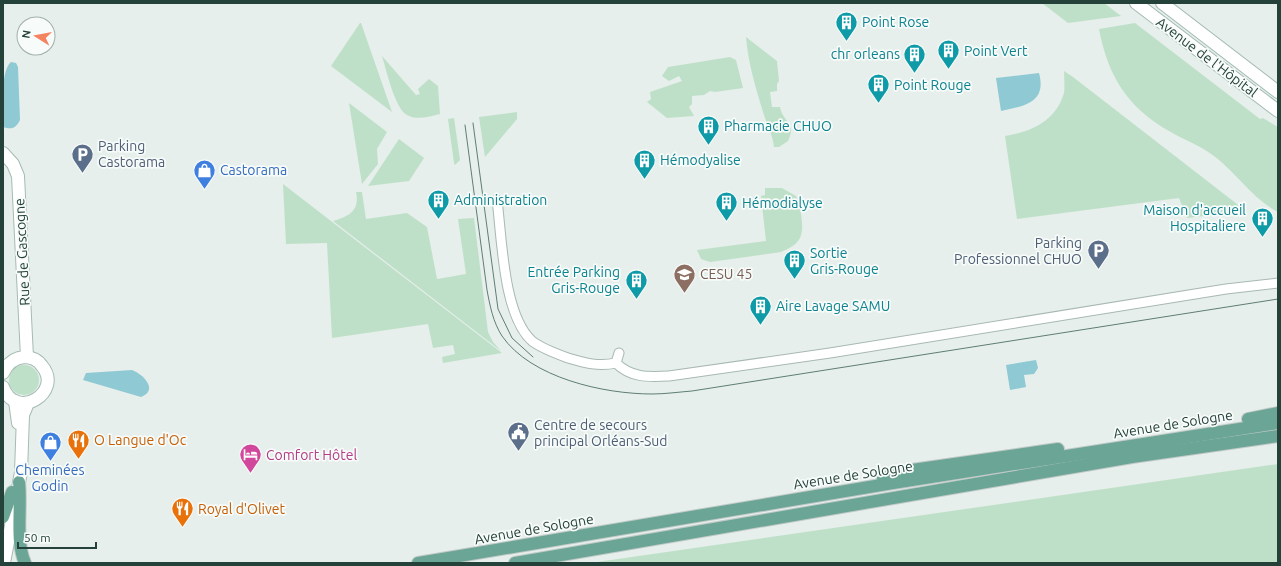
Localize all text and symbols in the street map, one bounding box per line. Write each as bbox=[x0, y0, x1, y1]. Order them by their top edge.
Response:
building icon: Point Rose bbox=[833, 9, 859, 42]
place label: Point Rose bbox=[862, 14, 929, 30]
street label: Avenue de l'Hôpital bbox=[1153, 14, 1261, 100]
north arrow bbox=[16, 16, 56, 56]
text: N bbox=[20, 29, 33, 39]
building icon: Point Vert bbox=[935, 38, 961, 71]
building icon: chr orleans bbox=[902, 41, 928, 74]
place label: Point Vert bbox=[964, 43, 1028, 59]
place label: chr orleans bbox=[831, 46, 900, 62]
building icon: Point Rouge bbox=[865, 72, 891, 105]
place label: Point Rouge bbox=[894, 77, 971, 93]
building icon: Pharmacie CHUO bbox=[695, 113, 721, 146]
place label: Pharmacie CHUO bbox=[724, 118, 832, 134]
place label: Parking Castorama bbox=[98, 138, 165, 170]
parking icon: Parking Castorama bbox=[70, 141, 96, 174]
building icon: Hémodyalise bbox=[631, 147, 657, 180]
place label: Hémodyalise bbox=[660, 152, 741, 168]
shop icon: Castorama bbox=[191, 157, 217, 190]
place label: Castorama bbox=[220, 162, 287, 178]
building icon: Administration bbox=[425, 187, 451, 220]
building icon: Hémodialyse bbox=[714, 190, 740, 223]
place label: Administration bbox=[454, 192, 547, 208]
place label: Hémodialyse bbox=[742, 195, 823, 211]
street label: Rue de Gascogne bbox=[11, 198, 33, 306]
place label: Maison d'accueil Hospitaliere bbox=[1143, 202, 1246, 234]
building icon: Maison d'accueil Hospitaliere bbox=[1249, 205, 1275, 238]
place label: Parking Professionnel CHUO bbox=[954, 235, 1082, 267]
parking icon: Parking Professionnel CHUO bbox=[1085, 238, 1111, 271]
place label: Sortie Gris-Rouge bbox=[810, 245, 879, 277]
building icon: Sortie Gris-Rouge bbox=[782, 248, 808, 281]
school or university icon: CESU 45 bbox=[671, 261, 697, 294]
place label: Entrée Parking Gris-Rouge bbox=[527, 264, 620, 296]
place label: CESU 45 bbox=[700, 266, 752, 282]
building icon: Entrée Parking Gris-Rouge bbox=[623, 267, 649, 300]
building icon: Aire Lavage SAMU bbox=[747, 293, 773, 326]
place label: Aire Lavage SAMU bbox=[776, 298, 890, 314]
street label: Avenue de Sologne bbox=[1112, 407, 1234, 441]
place label: Centre de secours principal Orléans-Sud bbox=[534, 417, 667, 449]
public building icon: Centre de secours principal Orléans-Sud bbox=[506, 420, 532, 453]
restaurant icon: O Langue d'Oc bbox=[65, 427, 91, 460]
shop icon: Cheminées Godin bbox=[37, 429, 63, 462]
place label: O Langue d'Oc bbox=[94, 432, 187, 448]
hotel icon: Comfort Hôtel bbox=[237, 442, 263, 475]
place label: Comfort Hôtel bbox=[266, 447, 358, 463]
street label: Avenue de Sologne bbox=[792, 458, 914, 492]
place label: Cheminées Godin bbox=[15, 462, 85, 494]
restaurant icon: Royal d'Olivet bbox=[170, 496, 196, 529]
place label: Royal d'Olivet bbox=[198, 501, 285, 517]
street label: Avenue de Sologne bbox=[473, 511, 595, 547]
scale bar bbox=[18, 524, 96, 550]
text: 50 m bbox=[24, 531, 51, 544]

